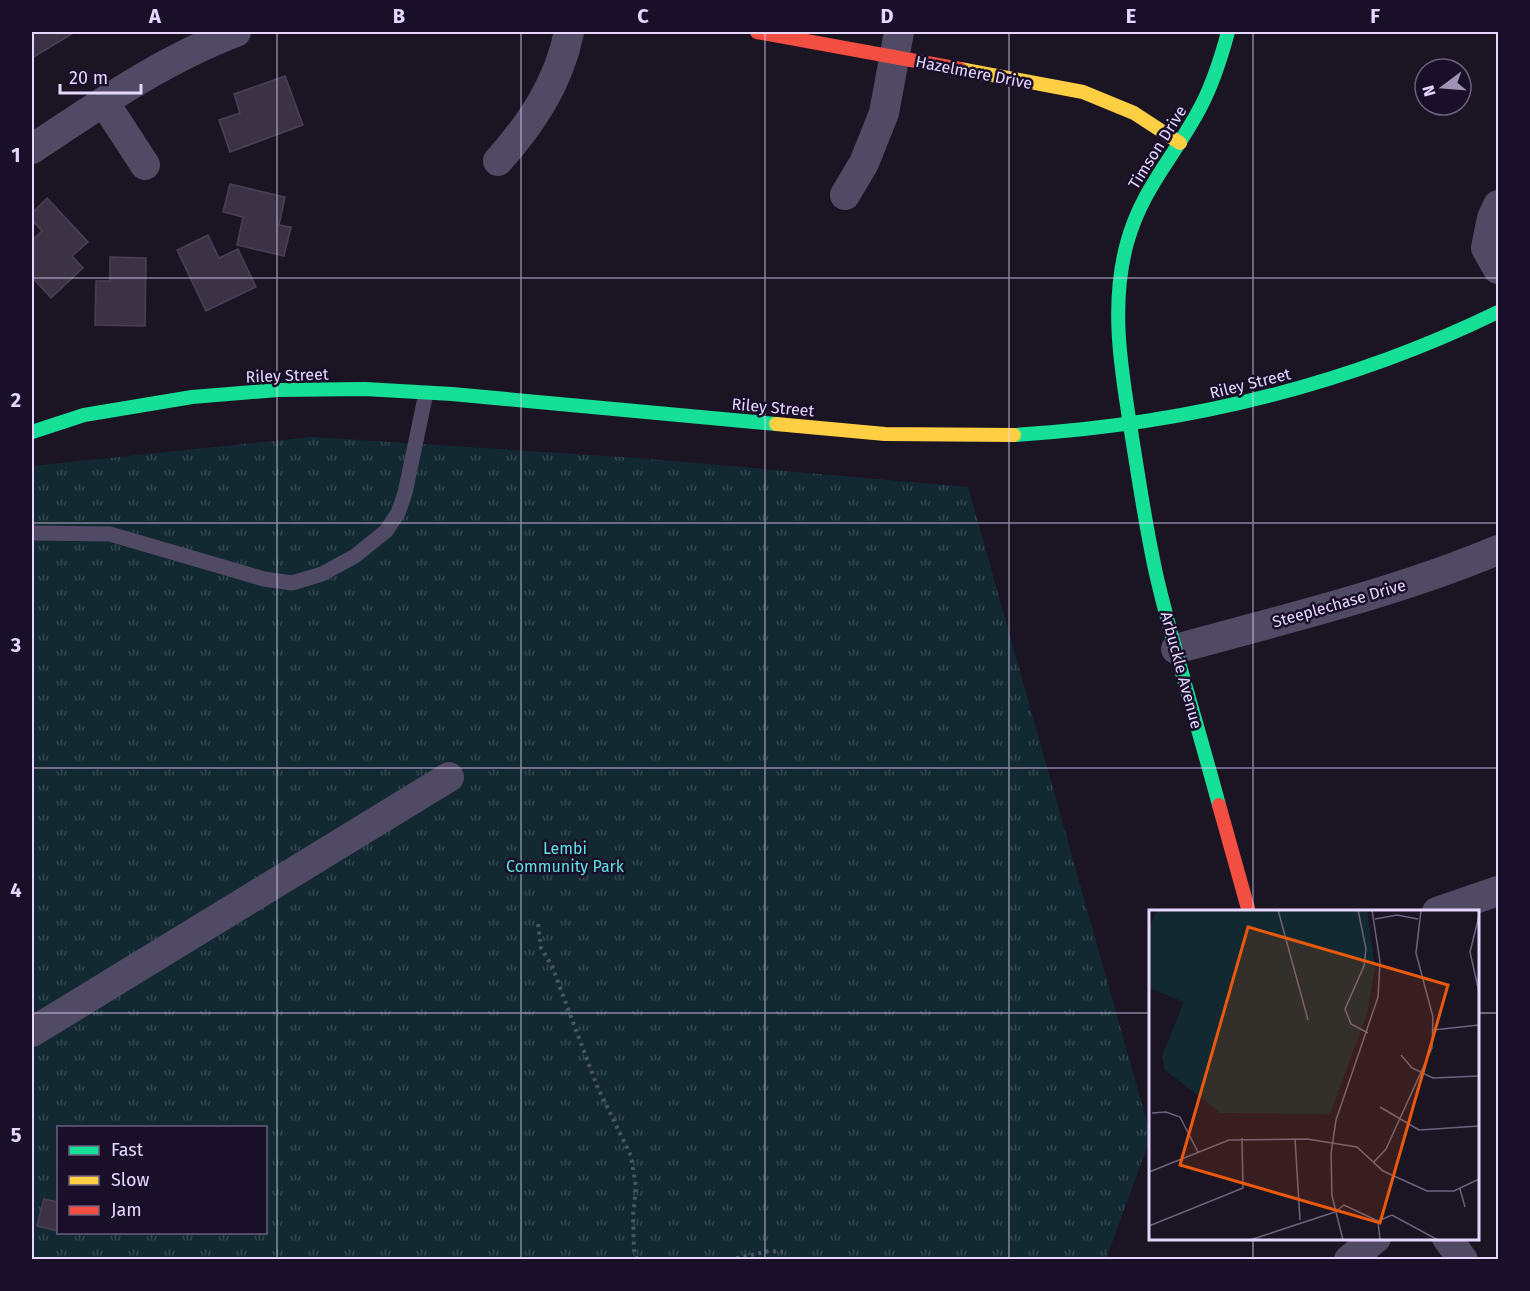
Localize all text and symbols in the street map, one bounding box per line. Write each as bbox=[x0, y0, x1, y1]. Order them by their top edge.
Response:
text: A bbox=[148, 4, 162, 28]
text: B bbox=[393, 4, 405, 28]
text: C bbox=[637, 4, 649, 28]
text: D bbox=[880, 4, 894, 28]
text: E bbox=[1126, 4, 1136, 28]
text: F bbox=[1370, 4, 1380, 28]
street label: Hazelmere Drive bbox=[914, 52, 1034, 93]
scale bar bbox=[60, 57, 141, 95]
north arrow bbox=[1413, 57, 1473, 117]
text: 20 m bbox=[69, 67, 108, 89]
text: N bbox=[1418, 83, 1440, 99]
street label: Timson Drive bbox=[1124, 102, 1191, 192]
text: 1 bbox=[11, 143, 21, 167]
street label: Riley Street bbox=[1208, 364, 1293, 403]
street label: Riley Street bbox=[245, 365, 329, 386]
text: 2 bbox=[11, 388, 21, 412]
street label: Riley Street bbox=[731, 394, 815, 421]
street label: Steeplechase Drive bbox=[1270, 575, 1408, 632]
street label: Arbuckle Avenue bbox=[1157, 609, 1206, 731]
text: 3 bbox=[10, 633, 21, 657]
park label: Lembi Community Park bbox=[506, 839, 625, 876]
text: 4 bbox=[10, 878, 22, 902]
inset map bbox=[1149, 910, 1479, 1240]
text: 5 bbox=[11, 1123, 22, 1147]
legend bbox=[57, 1126, 267, 1234]
text: Fast bbox=[111, 1139, 144, 1161]
text: Slow bbox=[111, 1169, 150, 1191]
text: Jam bbox=[111, 1199, 142, 1221]

